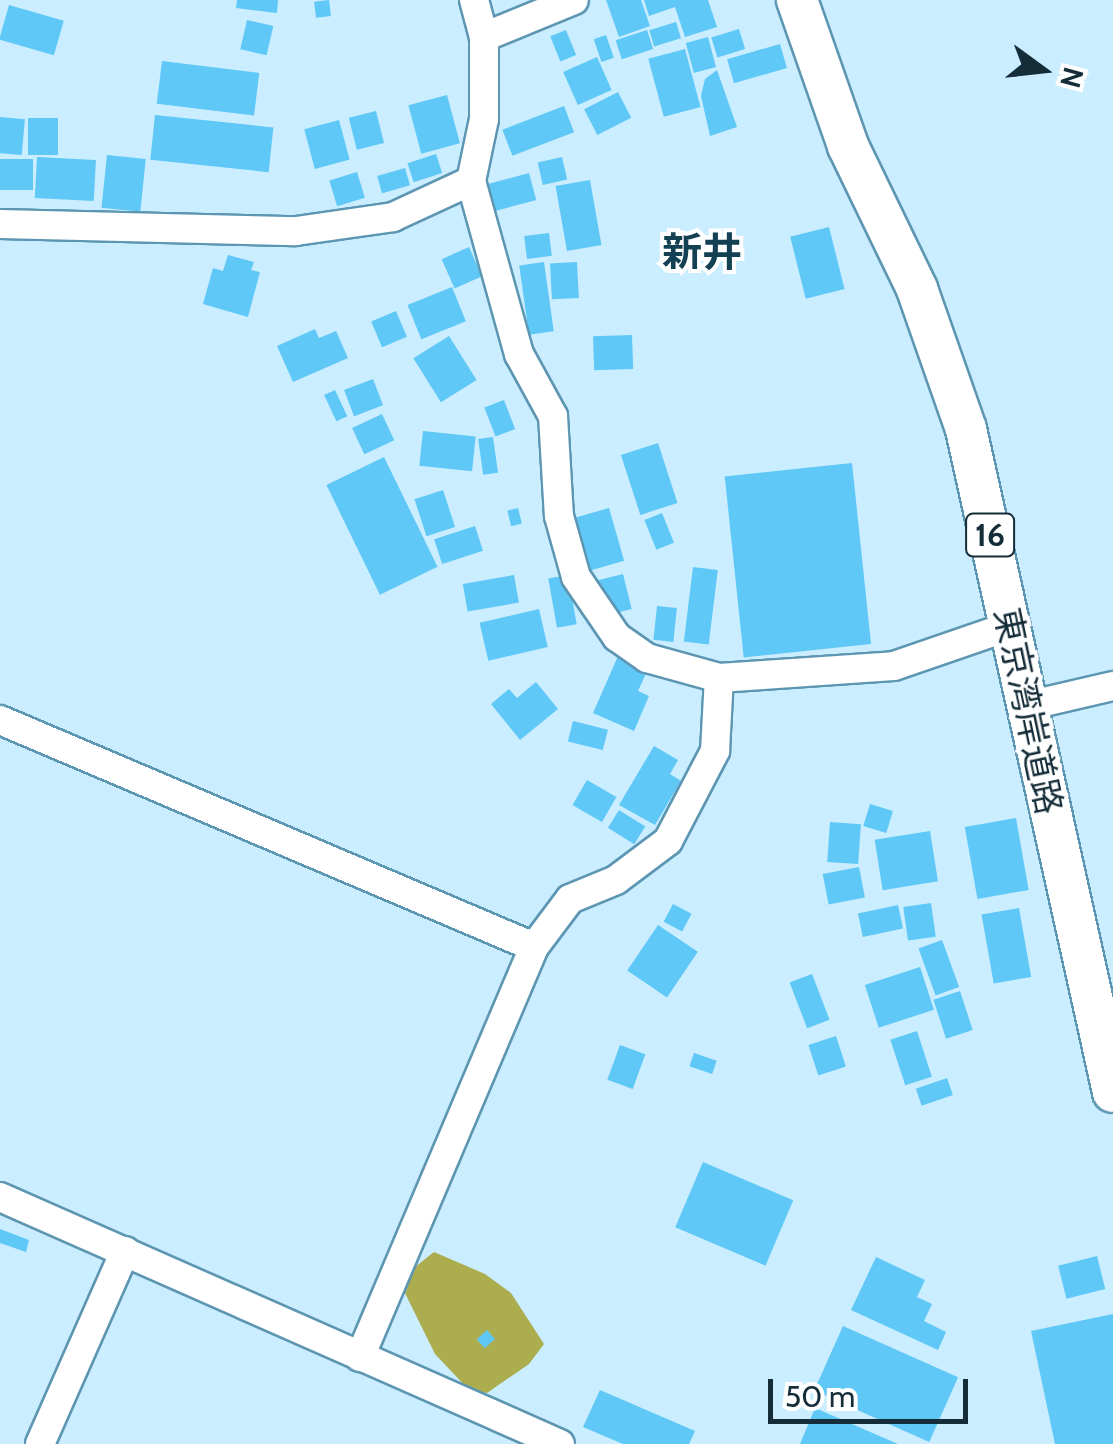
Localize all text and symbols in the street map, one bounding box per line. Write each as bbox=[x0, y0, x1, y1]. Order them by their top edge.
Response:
north arrow bbox=[993, 20, 1093, 120]
text: N bbox=[1053, 64, 1091, 92]
district label: 新井 bbox=[662, 228, 742, 276]
road number: 16 bbox=[965, 508, 1015, 562]
street label: 東京湾岸道路 bbox=[986, 604, 1070, 818]
scale bar bbox=[773, 1359, 973, 1421]
text: 50 m bbox=[785, 1378, 855, 1415]

